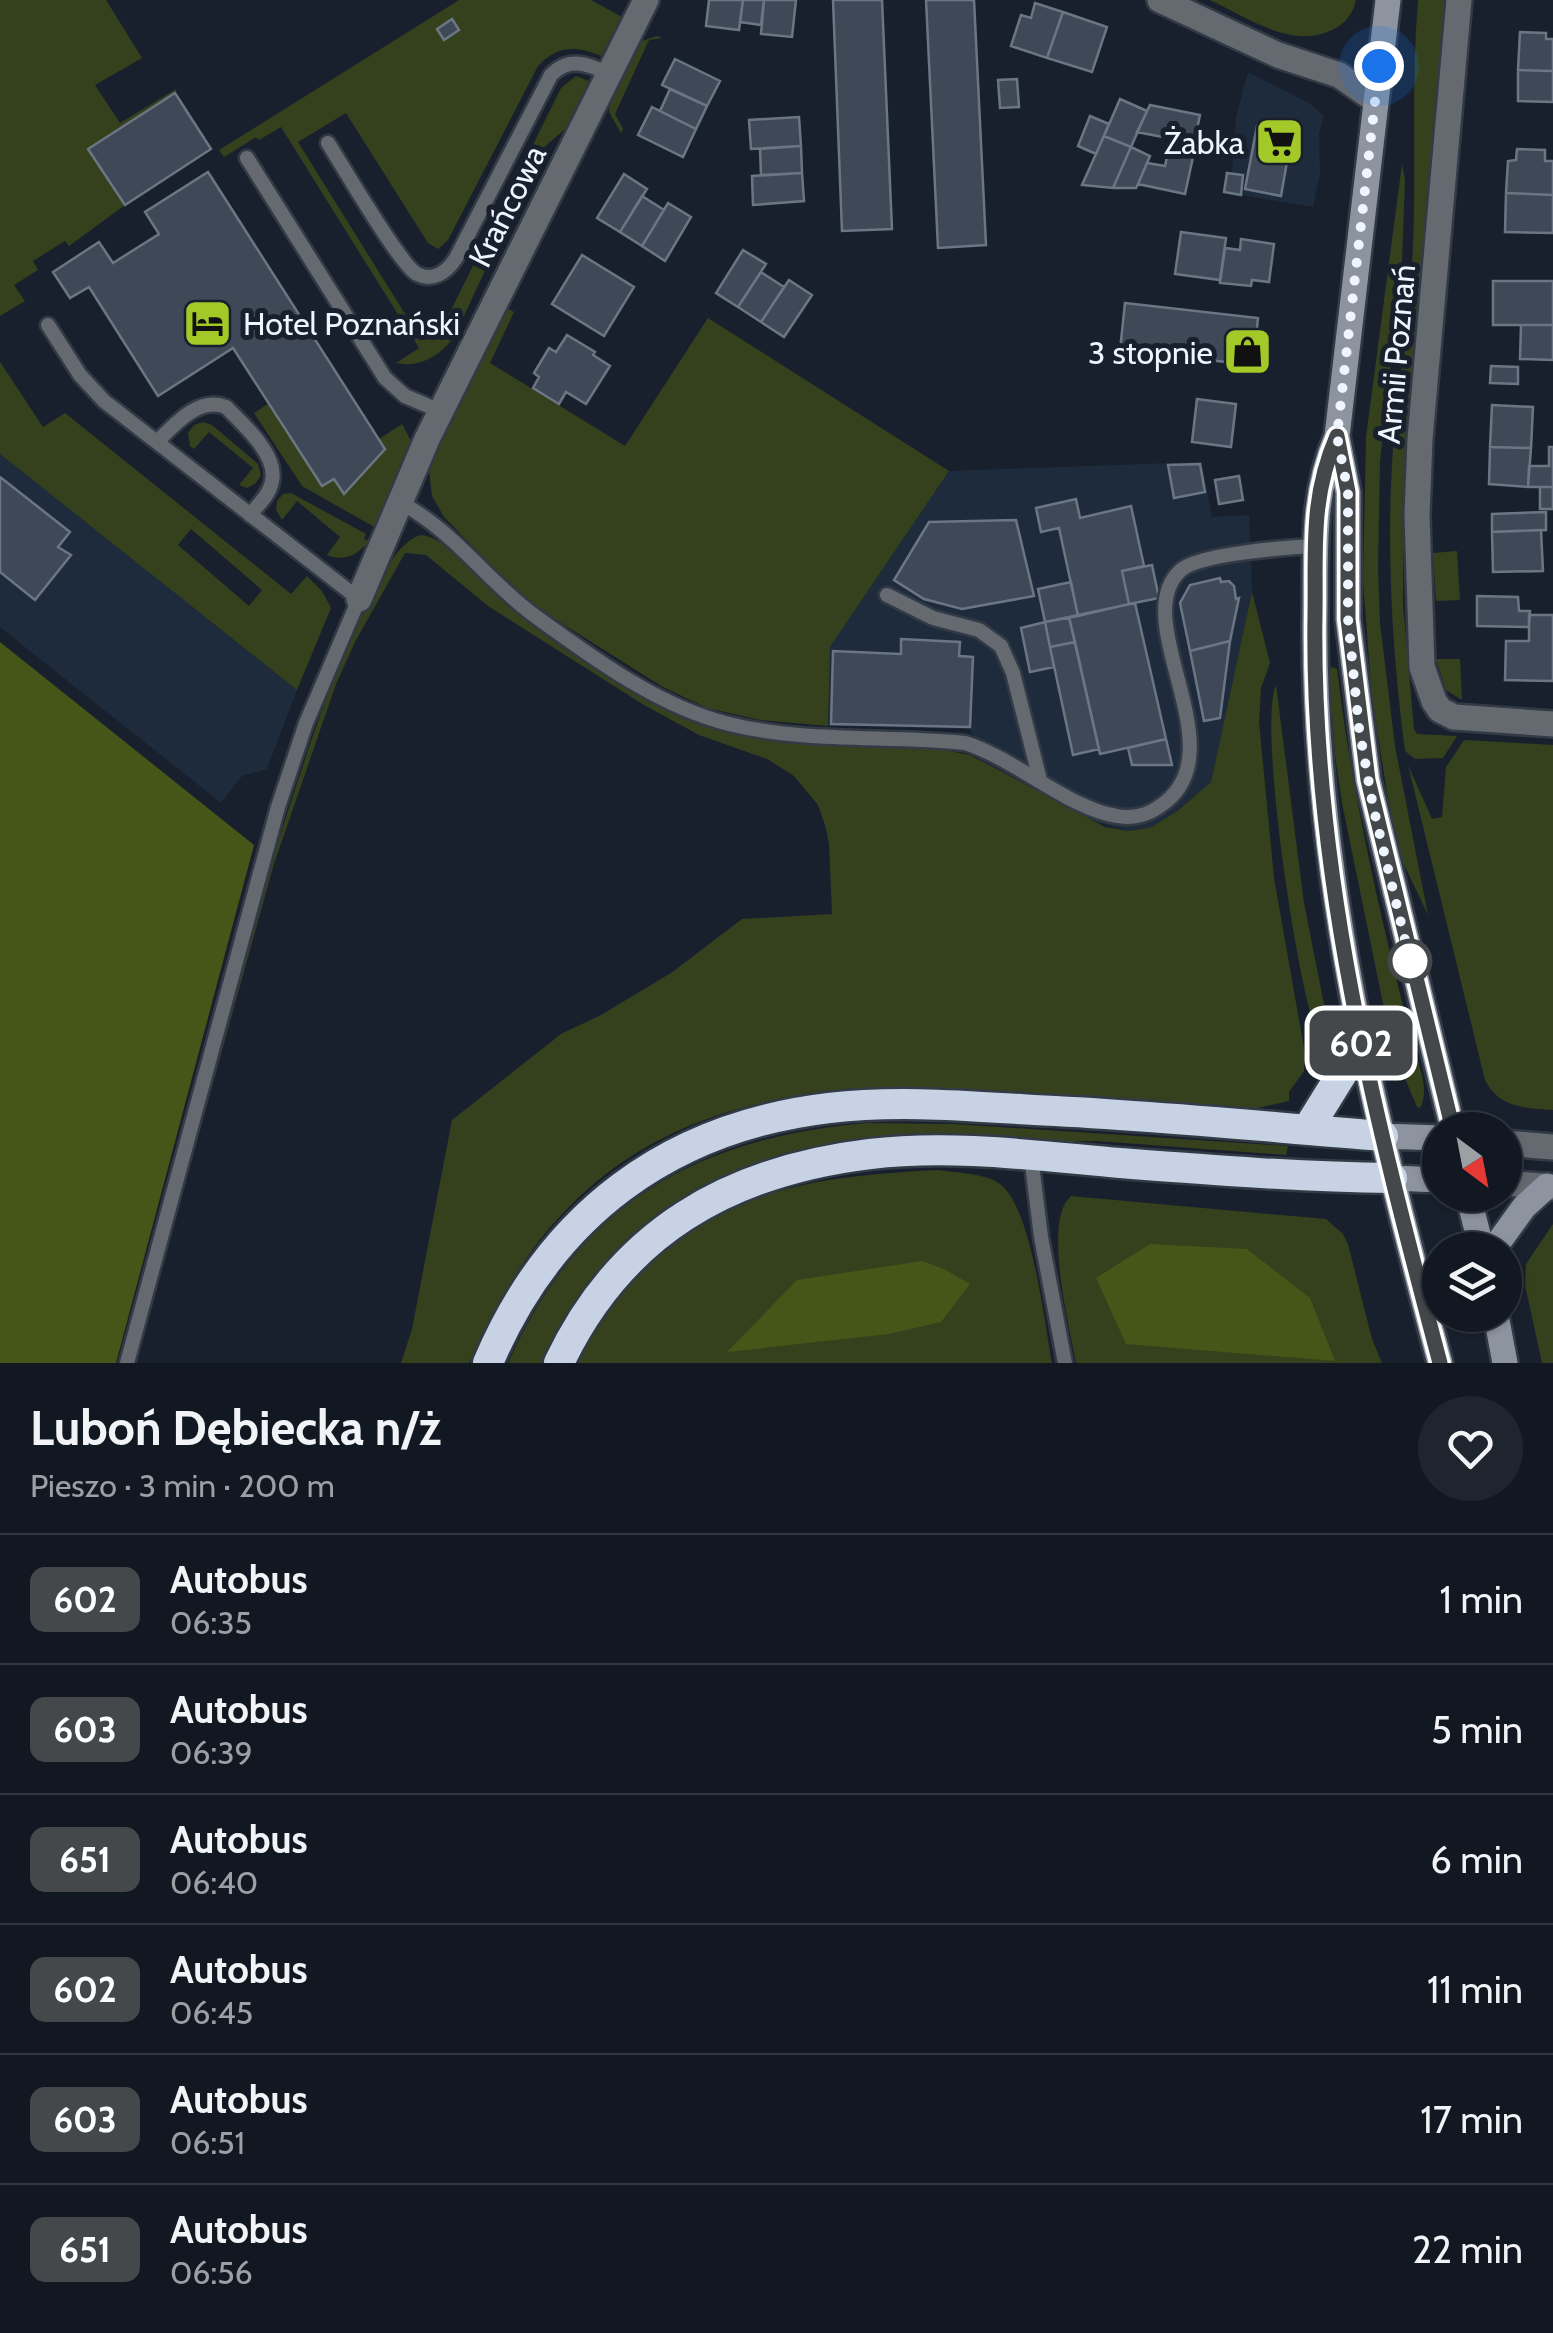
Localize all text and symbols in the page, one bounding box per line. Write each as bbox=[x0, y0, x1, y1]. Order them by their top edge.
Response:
your location bbox=[1354, 41, 1404, 91]
supermarket icon: Żabka bbox=[1253, 116, 1305, 168]
place label: Żabka bbox=[1164, 123, 1245, 162]
street label: Krańcowa bbox=[460, 138, 554, 273]
street label: Armii Poznań bbox=[1369, 263, 1423, 445]
hotel icon: Hotel Poznański bbox=[182, 297, 234, 349]
place label: Hotel Poznański bbox=[243, 304, 460, 343]
shop icon: 3 stopnie bbox=[1222, 326, 1274, 378]
place label: 3 stopnie bbox=[1088, 333, 1213, 372]
unlabelled marker bbox=[1389, 940, 1431, 982]
line badge: 602 bbox=[1304, 1010, 1418, 1076]
text: 602 bbox=[1330, 1022, 1392, 1065]
north arrow bbox=[1422, 1112, 1522, 1212]
map controls bbox=[1422, 1112, 1522, 1332]
button: layers bbox=[1422, 1232, 1522, 1332]
button: heart bbox=[1418, 1396, 1523, 1501]
text: Luboń Dębiecka n/ż bbox=[30, 1399, 441, 1457]
text: Pieszo · 3 min · 200 m bbox=[30, 1466, 335, 1505]
text: Autobus bbox=[170, 1556, 308, 1603]
text: 1 min bbox=[1439, 1576, 1523, 1623]
text: 602 bbox=[54, 1578, 116, 1621]
text: 06:35 bbox=[170, 1603, 252, 1642]
text: Autobus bbox=[170, 1686, 308, 1733]
text: 5 min bbox=[1431, 1706, 1523, 1753]
text: 603 bbox=[53, 1708, 117, 1751]
text: 06:39 bbox=[170, 1733, 253, 1772]
text: Autobus bbox=[170, 1816, 308, 1863]
text: 6 min bbox=[1430, 1836, 1523, 1883]
text: 651 bbox=[59, 1838, 111, 1881]
text: 06:40 bbox=[170, 1863, 258, 1902]
text: Autobus bbox=[170, 1946, 308, 1993]
text: 11 min bbox=[1427, 1966, 1523, 2013]
text: 602 bbox=[54, 1968, 116, 2011]
text: 06:45 bbox=[170, 1993, 253, 2032]
text: Autobus bbox=[170, 2076, 308, 2123]
text: 17 min bbox=[1420, 2096, 1523, 2143]
text: 603 bbox=[53, 2098, 117, 2141]
text: 06:51 bbox=[170, 2123, 245, 2162]
text: Autobus bbox=[170, 2206, 308, 2253]
text: 22 min bbox=[1412, 2226, 1523, 2273]
text: 651 bbox=[59, 2228, 111, 2271]
text: 06:56 bbox=[170, 2253, 253, 2292]

